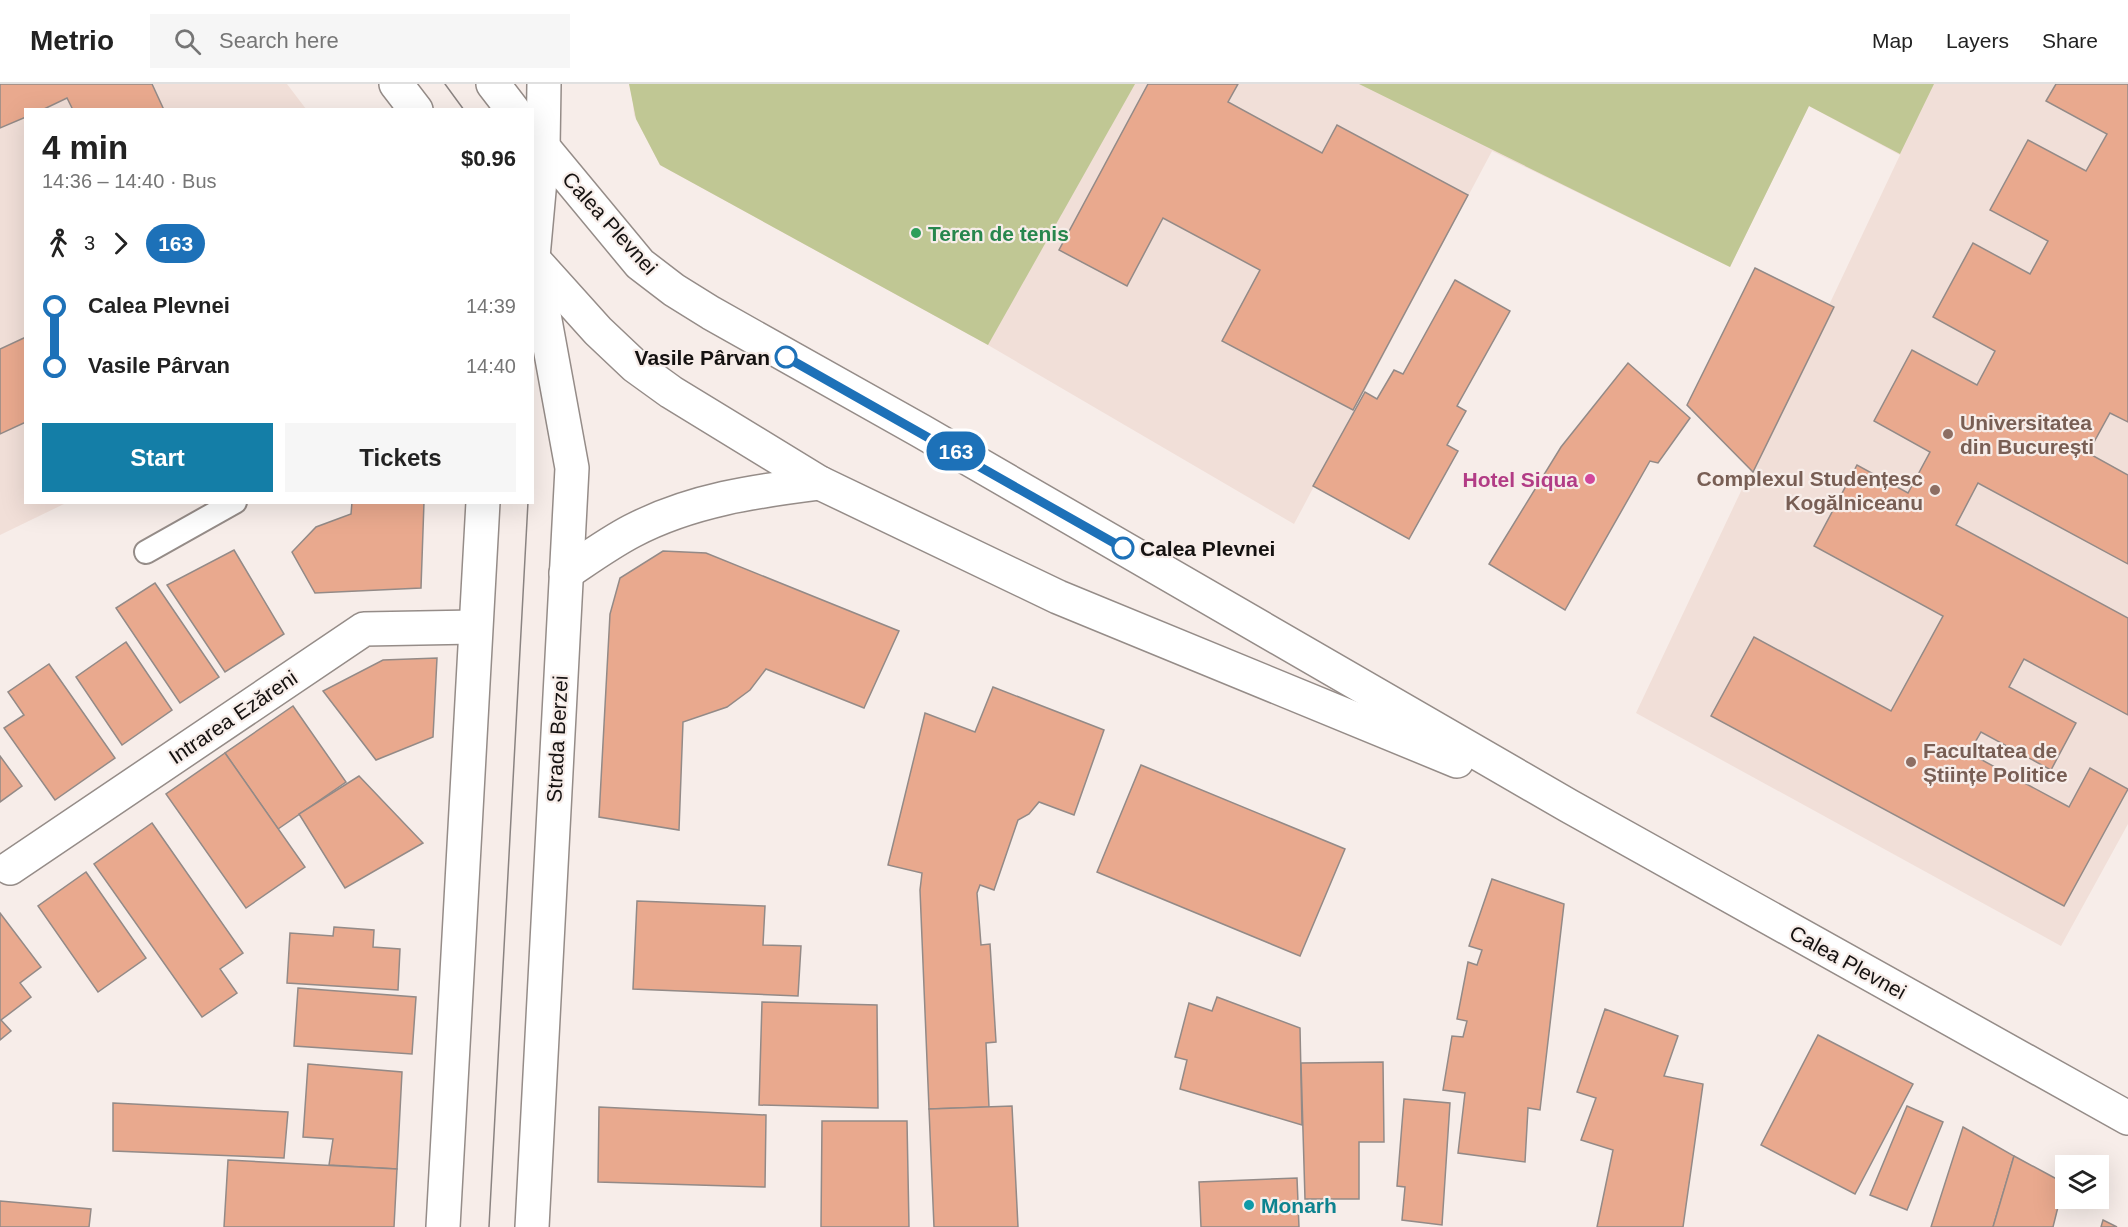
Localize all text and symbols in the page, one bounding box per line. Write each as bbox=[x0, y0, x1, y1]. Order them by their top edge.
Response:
search box bbox=[150, 14, 570, 68]
text: Metrio bbox=[30, 25, 114, 56]
icon: search bbox=[171, 25, 204, 58]
text: Search here bbox=[219, 28, 339, 53]
text: Map bbox=[1872, 29, 1913, 52]
text: Layers bbox=[1946, 29, 2009, 52]
text: Share bbox=[2042, 29, 2098, 52]
text: 4 min bbox=[42, 129, 128, 166]
text: $0.96 bbox=[461, 146, 516, 171]
street label: Calea Plevnei bbox=[558, 167, 662, 279]
text: 14:36 – 14:40 · Bus bbox=[42, 170, 217, 192]
place label: Teren de tenis bbox=[928, 222, 1069, 245]
marker: Teren de tenis bbox=[909, 226, 923, 240]
icon: walk bbox=[42, 227, 75, 260]
icon: forward bbox=[104, 227, 137, 260]
text: 3 bbox=[84, 232, 95, 254]
text: 163 bbox=[158, 232, 193, 255]
text: Calea Plevnei bbox=[88, 293, 230, 318]
text: 14:39 bbox=[466, 295, 516, 317]
place label: Vasile Pârvan bbox=[635, 346, 770, 369]
marker: Vasile Pârvan bbox=[775, 346, 797, 368]
text: Vasile Pârvan bbox=[88, 353, 230, 378]
text: 14:40 bbox=[466, 355, 516, 377]
place label: Universitatea din București bbox=[1960, 411, 2094, 458]
button: Start bbox=[42, 423, 273, 492]
button: Tickets bbox=[285, 423, 516, 492]
marker: Universitatea din București bbox=[1941, 427, 1955, 441]
line badge: 163 bbox=[922, 432, 990, 470]
text: 163 bbox=[938, 440, 974, 463]
place label: Complexul Studențesc Kogălniceanu bbox=[1697, 467, 1923, 514]
place label: Hotel Siqua bbox=[1462, 468, 1578, 491]
marker: Hotel Siqua bbox=[1583, 472, 1597, 486]
marker: Complexul Studențesc Kogălniceanu bbox=[1928, 483, 1942, 497]
marker: Calea Plevnei bbox=[1112, 537, 1134, 559]
place label: Calea Plevnei bbox=[1140, 537, 1275, 560]
street label: Intrarea Ezăreni bbox=[165, 666, 301, 768]
street label: Strada Berzei bbox=[542, 675, 572, 803]
place label: Facultatea de Științe Politice bbox=[1923, 739, 2068, 786]
marker: Facultatea de Științe Politice bbox=[1904, 755, 1918, 769]
street label: Calea Plevnei bbox=[1786, 921, 1910, 1003]
map controls bbox=[2055, 1155, 2109, 1209]
button: layers bbox=[2055, 1155, 2109, 1209]
place label: Monarh bbox=[1261, 1194, 1337, 1217]
marker: Monarh bbox=[1242, 1198, 1256, 1212]

